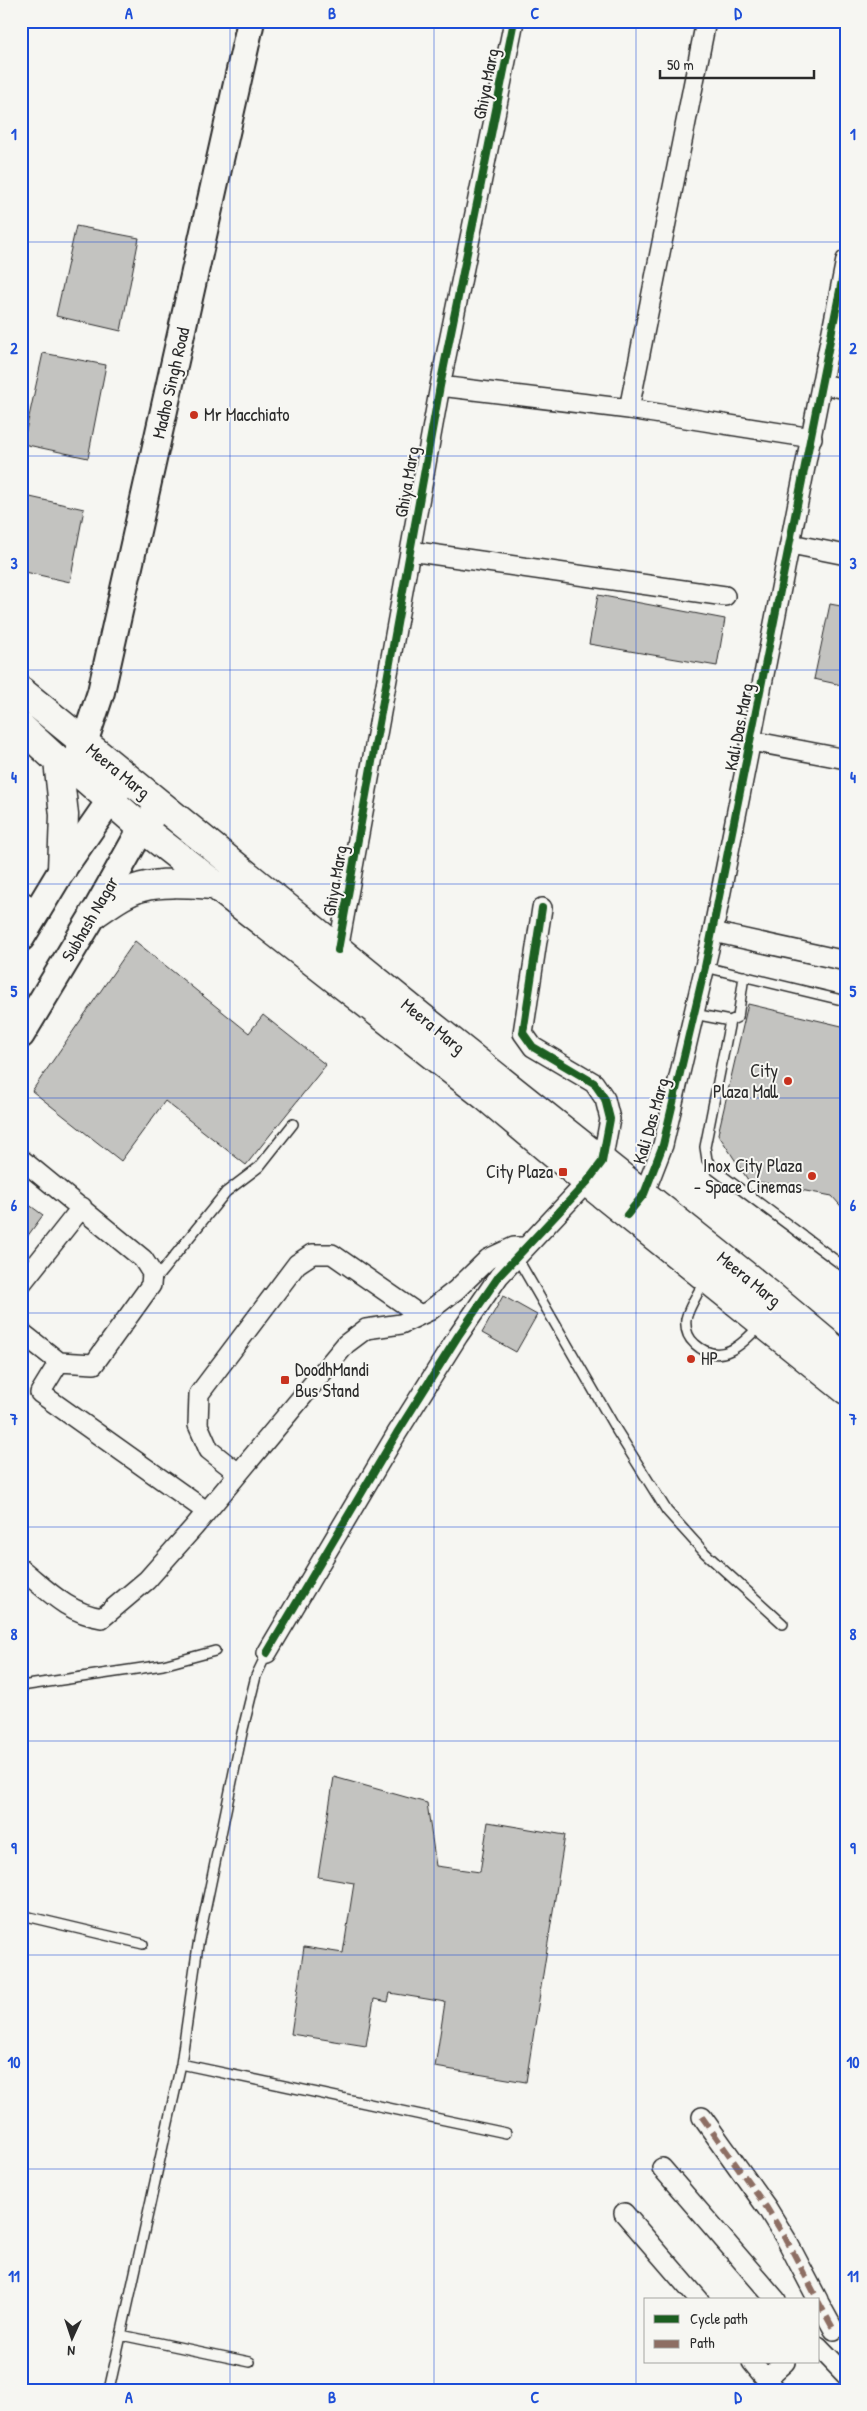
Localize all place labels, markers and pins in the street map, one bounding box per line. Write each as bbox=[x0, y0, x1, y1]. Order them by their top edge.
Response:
place label: Mr Macchiato bbox=[204, 402, 290, 427]
marker: Mr Macchiato bbox=[188, 409, 200, 421]
place label: City Plaza Mall bbox=[713, 1058, 778, 1104]
marker: City Plaza Mall bbox=[782, 1075, 794, 1087]
place label: Inox City Plaza - Space Cinemas bbox=[694, 1153, 802, 1199]
place label: City Plaza bbox=[486, 1159, 553, 1184]
marker: City Plaza bbox=[557, 1166, 569, 1178]
marker: Inox City Plaza - Space Cinemas bbox=[806, 1170, 818, 1182]
place label: HP bbox=[701, 1346, 718, 1371]
marker: HP bbox=[685, 1353, 697, 1365]
place label: DoodhMandi Bus Stand bbox=[295, 1357, 370, 1403]
marker: DoodhMandi Bus Stand bbox=[279, 1374, 291, 1386]

